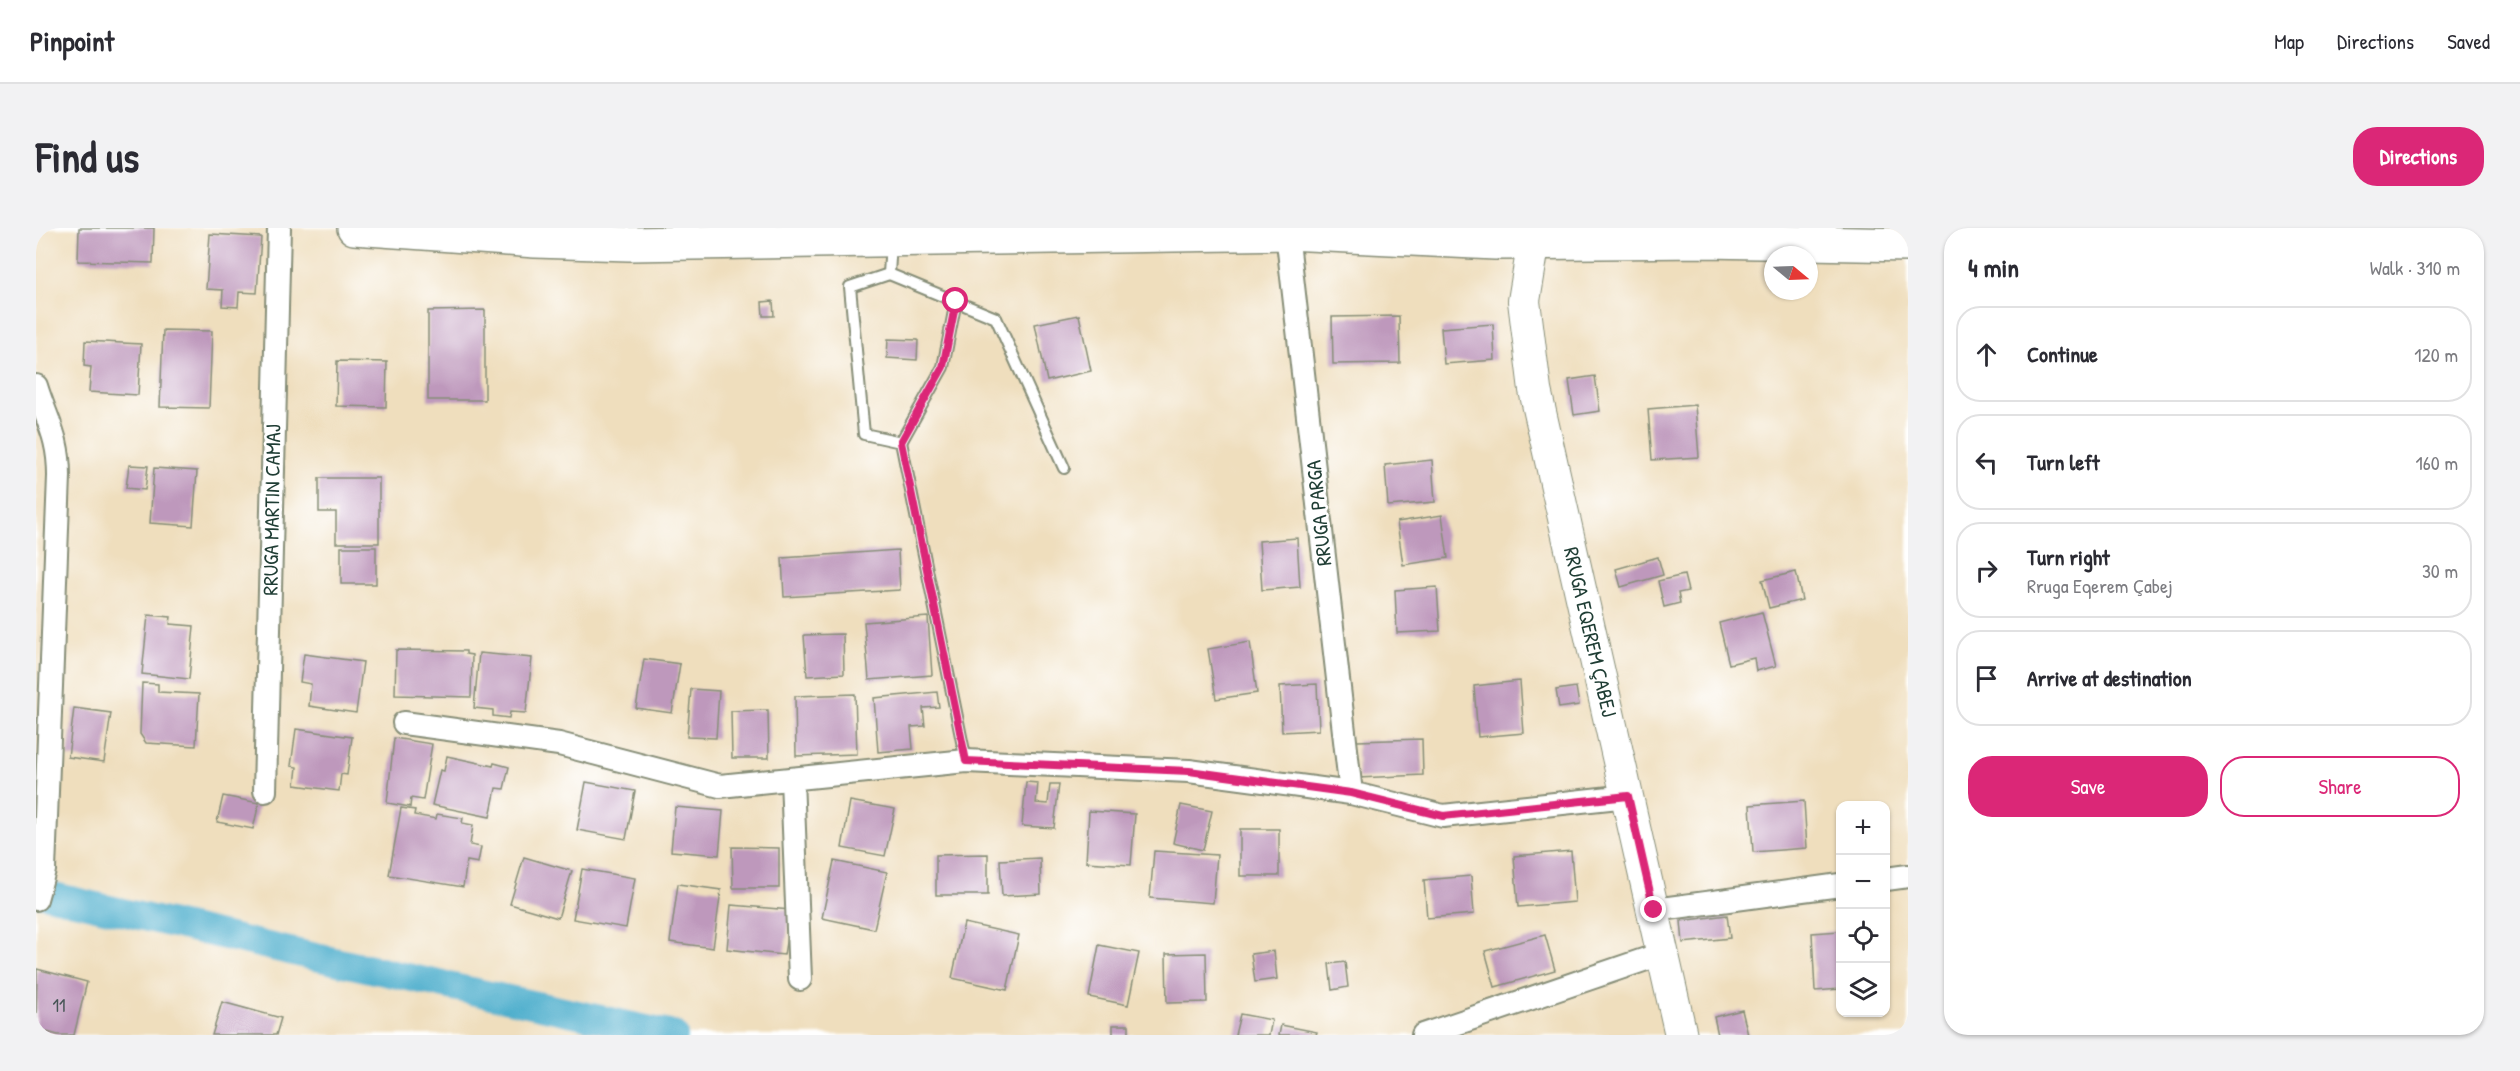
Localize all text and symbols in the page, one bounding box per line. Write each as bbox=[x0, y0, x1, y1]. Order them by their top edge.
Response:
text: Pinpoint bbox=[30, 22, 114, 60]
text: Map bbox=[2274, 27, 2304, 56]
text: Directions bbox=[2337, 27, 2414, 56]
text: Saved bbox=[2447, 27, 2490, 56]
button: Directions bbox=[2353, 127, 2484, 186]
text: Find us bbox=[36, 128, 139, 185]
north arrow bbox=[1764, 246, 1818, 300]
text: 4 min bbox=[1968, 250, 2019, 285]
text: Walk · 310 m bbox=[2370, 254, 2460, 281]
route start bbox=[942, 287, 968, 313]
icon: ahead bbox=[1970, 338, 2003, 371]
text: Continue bbox=[2027, 339, 2098, 369]
text: 120 m bbox=[2414, 341, 2458, 368]
street label: RRUGA MARTIN CAMAJ bbox=[256, 424, 287, 596]
icon: left bbox=[1970, 446, 2003, 479]
text: Turn left bbox=[2027, 447, 2100, 477]
text: 160 m bbox=[2416, 449, 2458, 476]
street label: RRUGA PARGA bbox=[1299, 459, 1338, 567]
text: Turn right bbox=[2027, 542, 2110, 572]
street label: RRUGA EQEREM ÇABEJ bbox=[1557, 544, 1624, 720]
icon: right bbox=[1970, 554, 2003, 587]
text: 30 m bbox=[2422, 557, 2458, 584]
text: Rruga Eqerem Çabej bbox=[2027, 572, 2173, 599]
icon: arrive bbox=[1970, 662, 2003, 695]
text: Arrive at destination bbox=[2027, 663, 2192, 693]
button: Save bbox=[1968, 756, 2208, 817]
button: Share bbox=[2220, 756, 2460, 817]
map controls bbox=[1836, 801, 1890, 1017]
button: + bbox=[1836, 801, 1890, 855]
button: − bbox=[1836, 855, 1890, 909]
route end bbox=[1640, 896, 1666, 922]
button: locate bbox=[1836, 909, 1890, 963]
button: layers bbox=[1836, 963, 1890, 1017]
house number: 11 bbox=[52, 993, 66, 1018]

